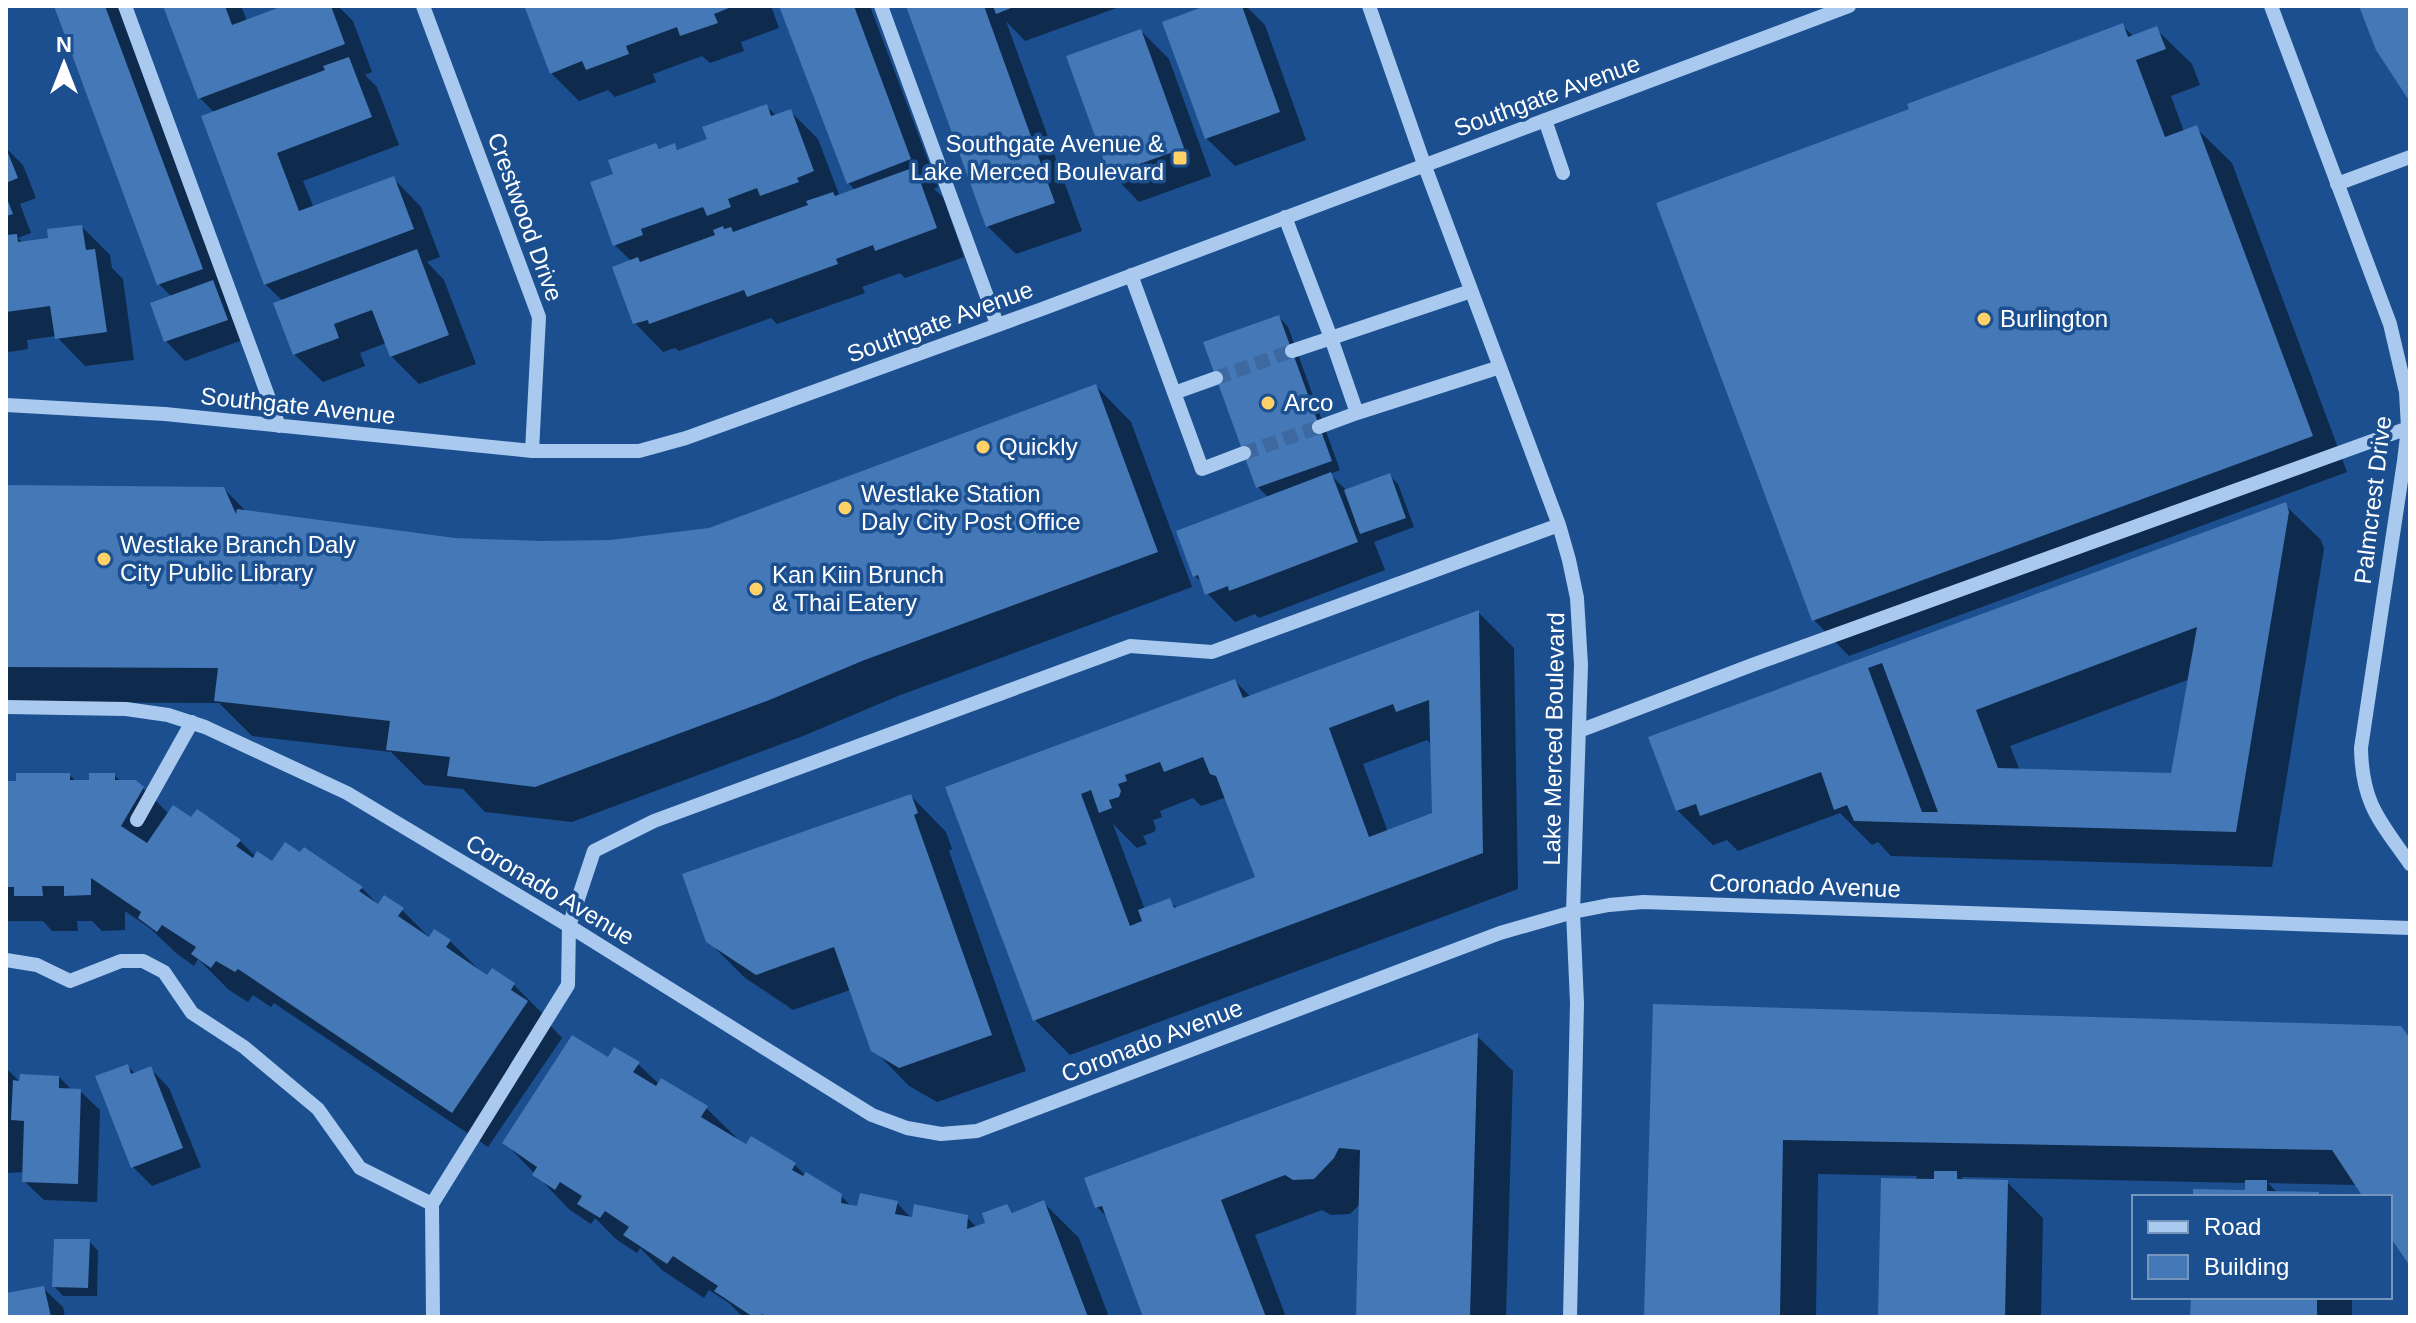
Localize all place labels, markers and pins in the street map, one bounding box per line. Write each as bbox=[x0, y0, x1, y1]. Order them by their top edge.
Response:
place label: Southgate Avenue & Lake Merced Boulevard bbox=[911, 130, 1164, 185]
marker: Southgate Avenue & Lake Merced Boulevard bbox=[1171, 149, 1189, 167]
place label: Burlington bbox=[2000, 305, 2108, 332]
marker: Burlington bbox=[1975, 310, 1993, 328]
place label: Arco bbox=[1284, 389, 1333, 416]
marker: Arco bbox=[1259, 394, 1277, 412]
place label: Quickly bbox=[999, 433, 1078, 460]
marker: Quickly bbox=[974, 438, 992, 456]
place label: Westlake Station Daly City Post Office bbox=[861, 480, 1081, 535]
marker: Westlake Station Daly City Post Office bbox=[836, 499, 854, 517]
place label: Westlake Branch Daly City Public Library bbox=[120, 531, 356, 586]
marker: Westlake Branch Daly City Public Library bbox=[95, 550, 113, 568]
place label: Kan Kiin Brunch & Thai Eatery bbox=[772, 561, 944, 616]
marker: Kan Kiin Brunch & Thai Eatery bbox=[747, 580, 765, 598]

